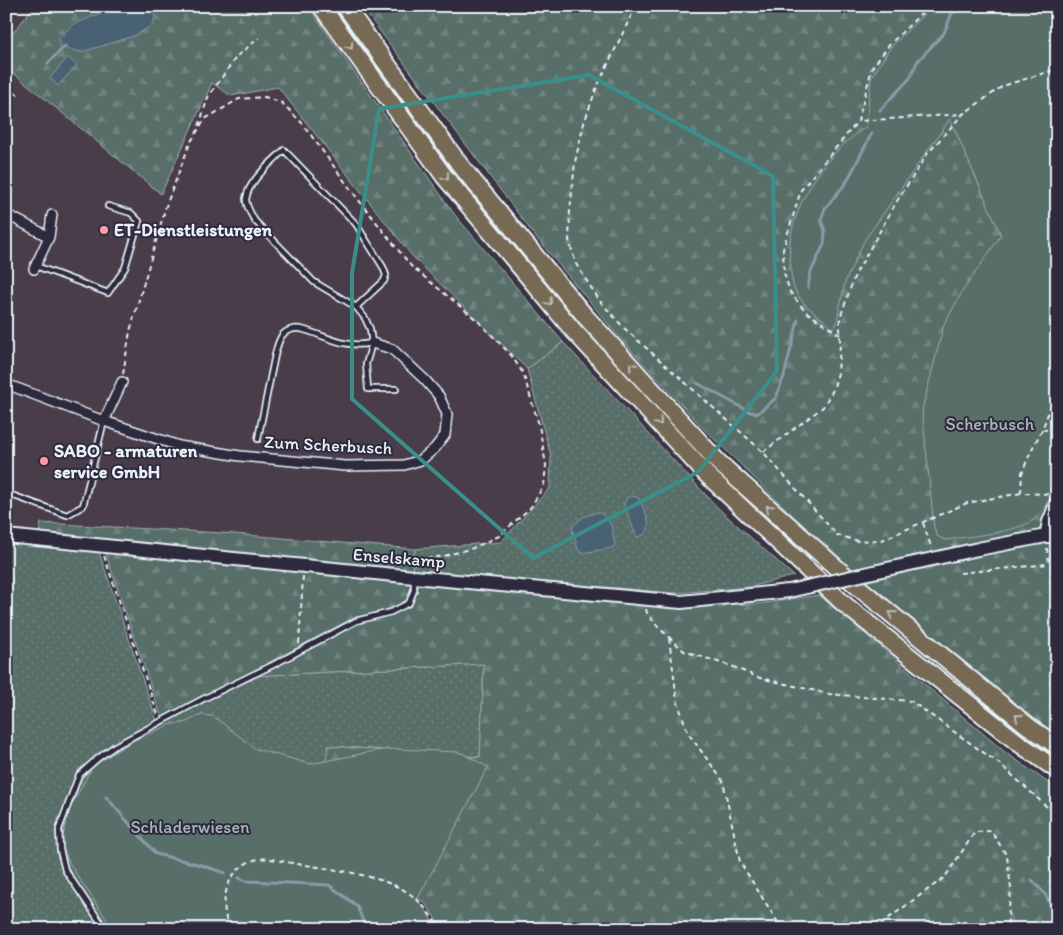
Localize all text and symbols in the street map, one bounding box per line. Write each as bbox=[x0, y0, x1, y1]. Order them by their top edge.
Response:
one-way arrow bbox=[344, 40, 353, 50]
one-way arrow bbox=[440, 171, 448, 180]
place label: ET-Dienstleistungen bbox=[114, 219, 273, 241]
marker: ET-Dienstleistungen bbox=[98, 224, 110, 236]
one-way arrow bbox=[544, 296, 552, 305]
one-way arrow bbox=[628, 363, 637, 372]
park label: Scherbusch bbox=[946, 413, 1035, 435]
one-way arrow bbox=[653, 417, 662, 426]
street label: Zum Scherbusch bbox=[263, 431, 393, 459]
place label: SABO - armaturen service GmbH bbox=[54, 440, 198, 483]
marker: SABO - armaturen service GmbH bbox=[38, 455, 50, 467]
one-way arrow bbox=[766, 504, 775, 513]
street label: Enselskamp bbox=[352, 543, 446, 573]
one-way arrow bbox=[888, 611, 897, 620]
one-way arrow bbox=[1014, 714, 1023, 723]
park label: Schladerwiesen bbox=[130, 816, 250, 838]

